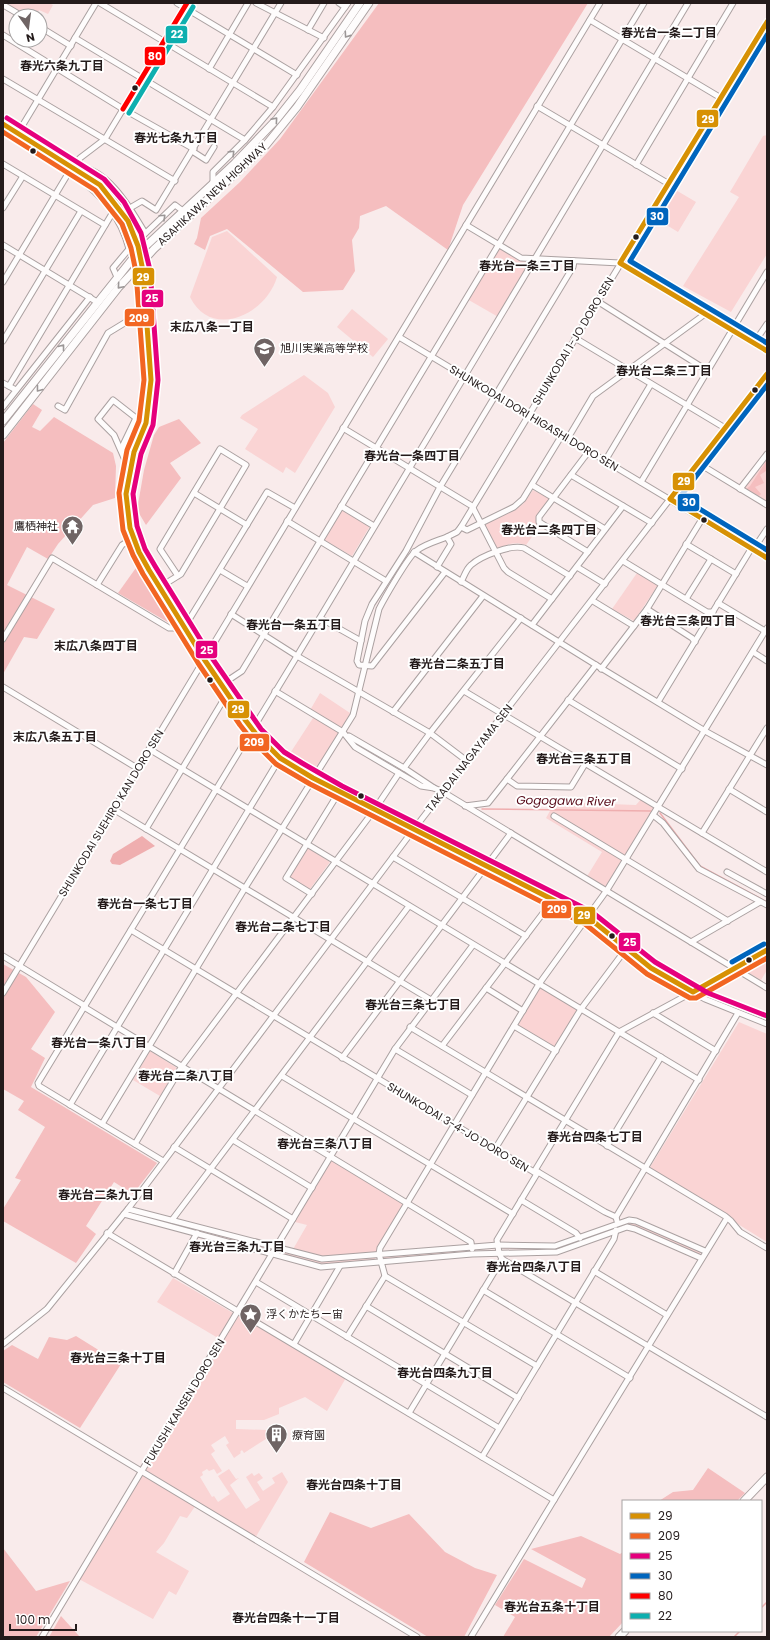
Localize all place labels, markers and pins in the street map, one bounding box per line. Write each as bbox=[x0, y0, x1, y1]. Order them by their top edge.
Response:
unlabelled marker bbox=[130, 83, 140, 93]
unlabelled marker bbox=[28, 146, 38, 156]
unlabelled marker bbox=[631, 232, 641, 242]
school or university icon: 旭川実業高等学校 bbox=[252, 335, 278, 368]
place label: 旭川実業高等学校 bbox=[280, 340, 368, 356]
unlabelled marker bbox=[750, 385, 760, 395]
temple icon: 鷹栖神社 bbox=[60, 513, 86, 546]
unlabelled marker bbox=[699, 515, 709, 525]
place label: 鷹栖神社 bbox=[14, 518, 58, 534]
unlabelled marker bbox=[205, 675, 215, 685]
unlabelled marker bbox=[356, 791, 366, 801]
unlabelled marker bbox=[607, 931, 617, 941]
unlabelled marker bbox=[744, 955, 754, 965]
place icon: 浮くかたちー宙 bbox=[237, 1301, 263, 1334]
place label: 浮くかたちー宙 bbox=[266, 1306, 343, 1322]
building icon: 療育園 bbox=[264, 1422, 290, 1455]
place label: 療育園 bbox=[292, 1427, 325, 1443]

